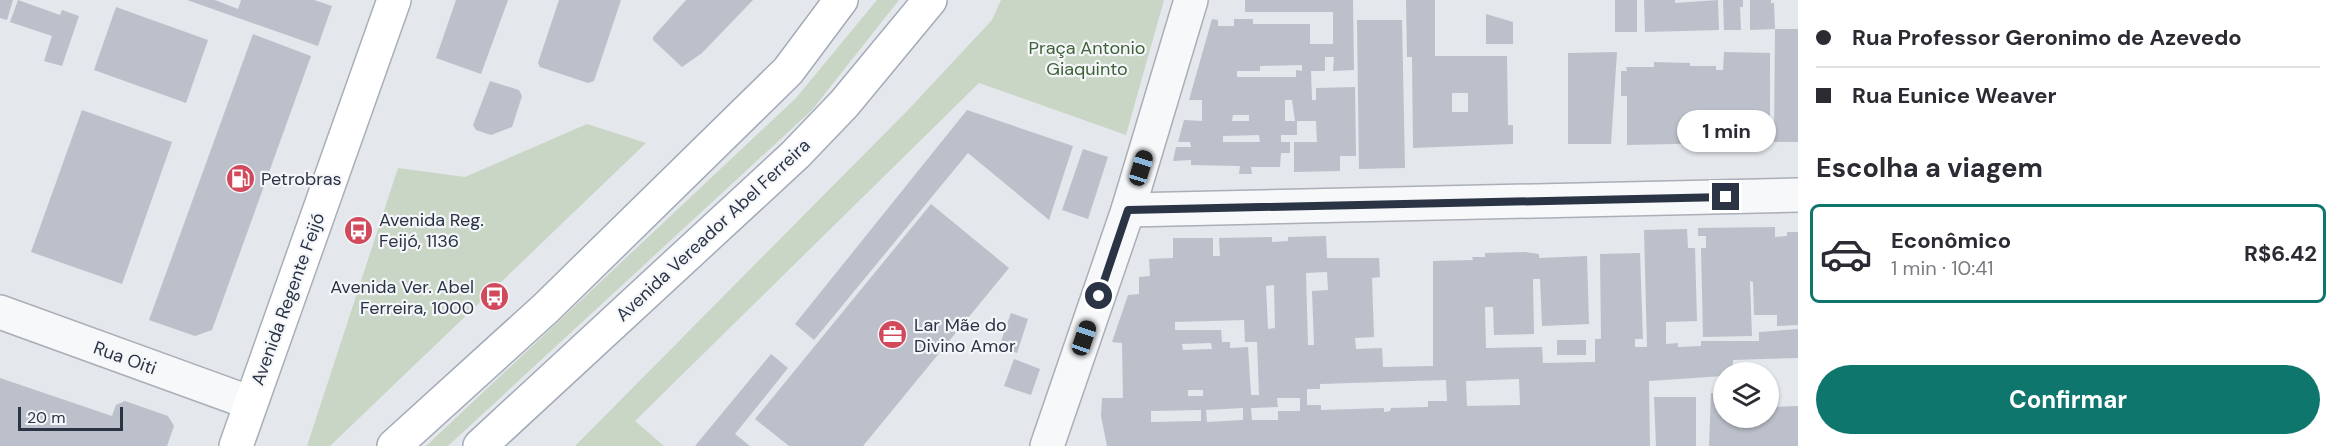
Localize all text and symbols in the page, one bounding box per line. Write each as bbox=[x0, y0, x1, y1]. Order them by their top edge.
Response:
text: Rua Professor Geronimo de Azevedo bbox=[1852, 23, 2242, 52]
park label: Praça Antonio Giaquinto bbox=[1029, 36, 1145, 81]
text: Rua Eunice Weaver bbox=[1852, 81, 2056, 110]
callout: 1 min bbox=[1676, 110, 1776, 152]
text: 1 min bbox=[1702, 118, 1751, 144]
street label: Avenida Vereador Abel Ferreira bbox=[611, 133, 815, 327]
car bbox=[1127, 148, 1155, 188]
text: Escolha a viagem bbox=[1816, 150, 2043, 185]
fuel station icon: Petrobras bbox=[224, 163, 256, 195]
place label: Petrobras bbox=[261, 167, 342, 191]
route end bbox=[1712, 183, 1739, 210]
place label: Avenida Reg. Feijó, 1136 bbox=[379, 208, 484, 253]
street label: Avenida Regente Feijó bbox=[246, 209, 330, 389]
bus stop icon: Avenida Reg. Feijó, 1136 bbox=[342, 214, 374, 246]
text: Econômico bbox=[1891, 226, 2011, 255]
icon: car bbox=[1819, 227, 1873, 281]
text: R$6.42 bbox=[2244, 239, 2317, 268]
text: 1 min · 10:41 bbox=[1891, 255, 1994, 281]
place label: Avenida Ver. Abel Ferreira, 1000 bbox=[330, 275, 474, 320]
bus stop icon: Avenida Ver. Abel Ferreira, 1000 bbox=[479, 281, 511, 313]
route start bbox=[1085, 282, 1112, 309]
place label: Lar Mãe do Divino Amor bbox=[914, 313, 1016, 358]
car bbox=[1070, 318, 1098, 358]
office icon: Lar Mãe do Divino Amor bbox=[877, 319, 909, 351]
street label: Rua Oiti bbox=[90, 336, 160, 380]
map controls bbox=[1713, 362, 1779, 428]
button: layers bbox=[1713, 362, 1779, 428]
button: Confirmar bbox=[1816, 365, 2320, 434]
scale bar bbox=[18, 404, 123, 432]
text: 20 m bbox=[27, 407, 66, 428]

